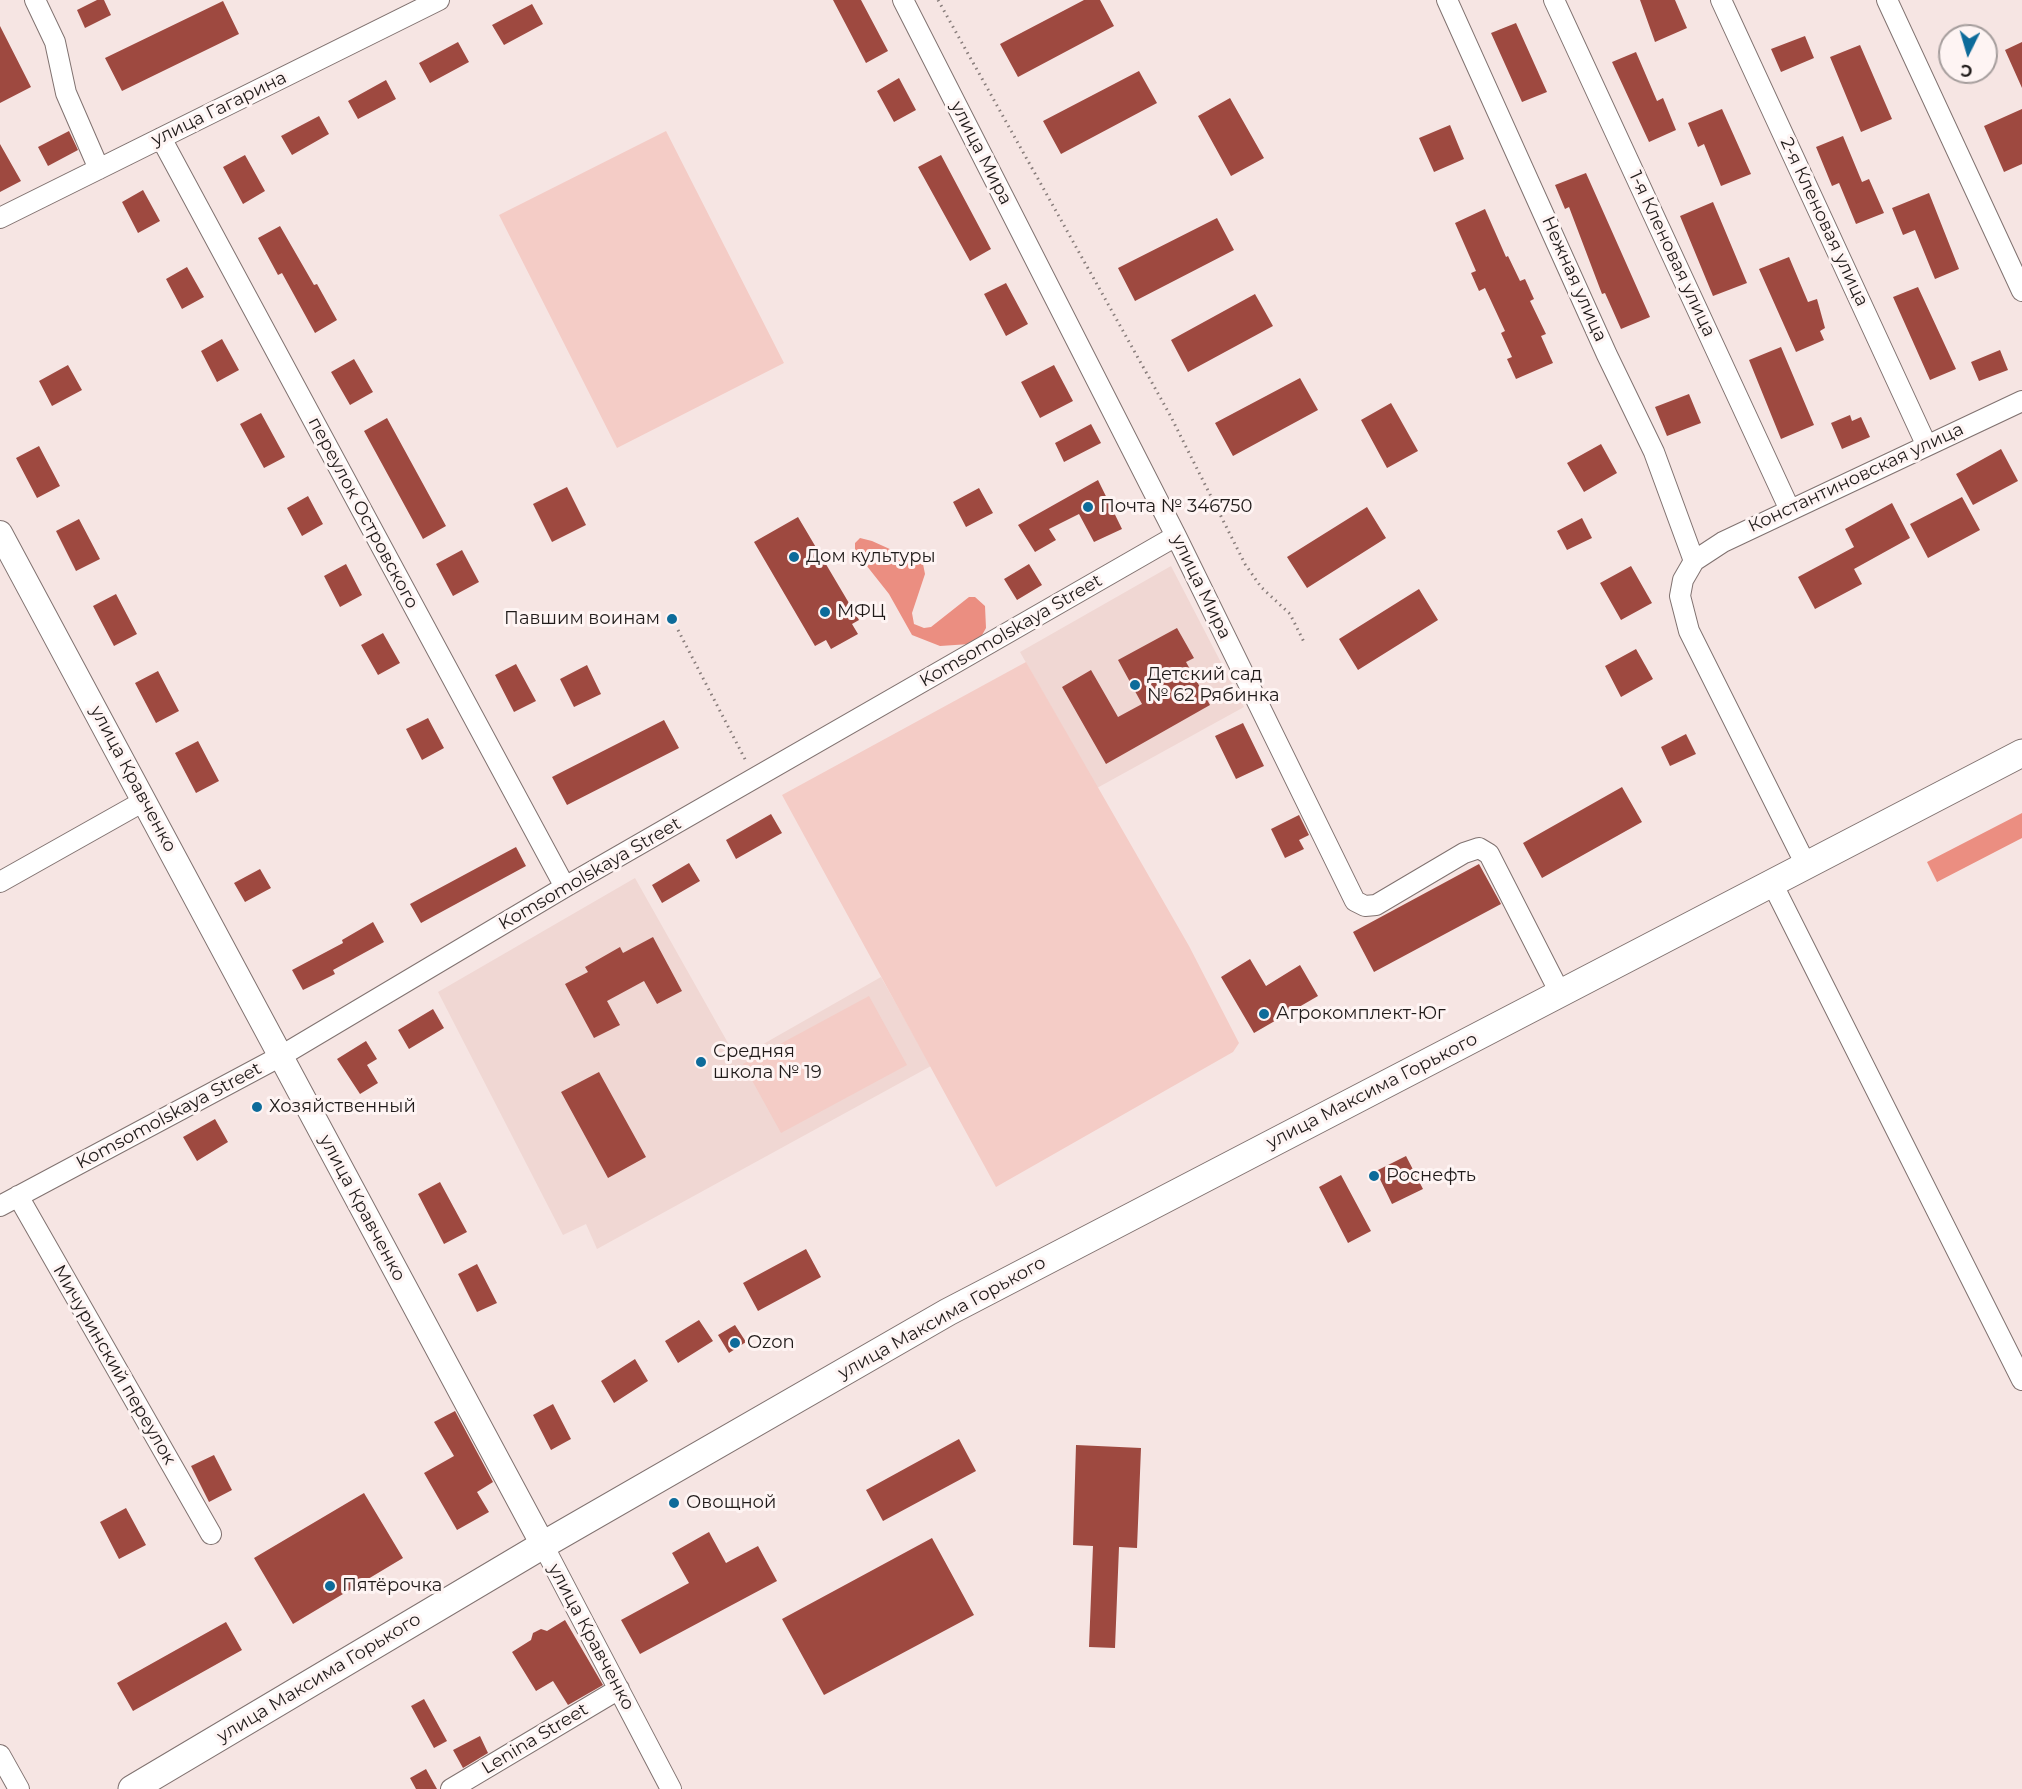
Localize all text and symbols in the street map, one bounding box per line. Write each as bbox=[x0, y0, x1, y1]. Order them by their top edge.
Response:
north arrow bbox=[1938, 24, 1998, 84]
text: С bbox=[1960, 60, 1973, 80]
street label: улица Гагарина bbox=[148, 67, 290, 151]
street label: улица Мира bbox=[946, 98, 1016, 208]
street label: 2-я Кленовая улица bbox=[1775, 134, 1873, 310]
street label: 1-я Кленовая улица bbox=[1624, 168, 1720, 340]
street label: Нежная улица bbox=[1537, 213, 1611, 345]
street label: переулок Островского bbox=[303, 413, 423, 613]
street label: Константиновская улица bbox=[1745, 419, 1967, 537]
place label: Почта № 346750 bbox=[1100, 496, 1252, 518]
marker: Почта № 346750 bbox=[1081, 500, 1095, 514]
street label: улица Мира bbox=[1166, 531, 1236, 643]
place label: Дом культуры bbox=[806, 546, 936, 568]
marker: Дом культуры bbox=[787, 550, 801, 564]
street label: Komsomolskaya Street bbox=[916, 570, 1106, 692]
place label: МФЦ bbox=[837, 601, 886, 623]
marker: МФЦ bbox=[818, 605, 832, 619]
place label: Павшим воинам bbox=[504, 608, 660, 630]
marker: Павшим воинам bbox=[665, 612, 679, 626]
place label: Детский сад № 62 Рябинка bbox=[1147, 664, 1279, 706]
marker: Детский сад № 62 Рябинка bbox=[1128, 678, 1142, 692]
street label: улица Кравченко bbox=[85, 702, 181, 856]
street label: Komsomolskaya Street bbox=[495, 813, 685, 935]
place label: Агрокомплект-Юг bbox=[1276, 1003, 1446, 1025]
marker: Агрокомплект-Юг bbox=[1257, 1007, 1271, 1021]
street label: улица Максима Горького bbox=[1263, 1028, 1481, 1154]
place label: Средняя школа № 19 bbox=[713, 1041, 822, 1084]
marker: Средняя школа № 19 bbox=[694, 1055, 708, 1069]
street label: Komsomolskaya Street bbox=[73, 1058, 265, 1174]
place label: Хозяйственный bbox=[269, 1096, 416, 1118]
marker: Хозяйственный bbox=[250, 1100, 264, 1114]
street label: улица Кравченко bbox=[314, 1131, 410, 1285]
place label: Роснефть bbox=[1386, 1165, 1476, 1187]
marker: Роснефть bbox=[1367, 1169, 1381, 1183]
street label: улица Максима Горького bbox=[834, 1252, 1050, 1384]
street label: Мичуринский переулок bbox=[48, 1261, 180, 1469]
place label: Ozon bbox=[747, 1332, 795, 1354]
marker: Ozon bbox=[728, 1336, 742, 1350]
place label: Овощной bbox=[686, 1492, 776, 1514]
marker: Овощной bbox=[667, 1496, 681, 1510]
street label: улица Кравченко bbox=[543, 1560, 639, 1714]
place label: Пятёрочка bbox=[342, 1575, 442, 1597]
marker: Пятёрочка bbox=[323, 1579, 337, 1593]
street label: улица Максима Горького bbox=[213, 1608, 425, 1748]
street label: Lenina Street bbox=[478, 1699, 592, 1779]

